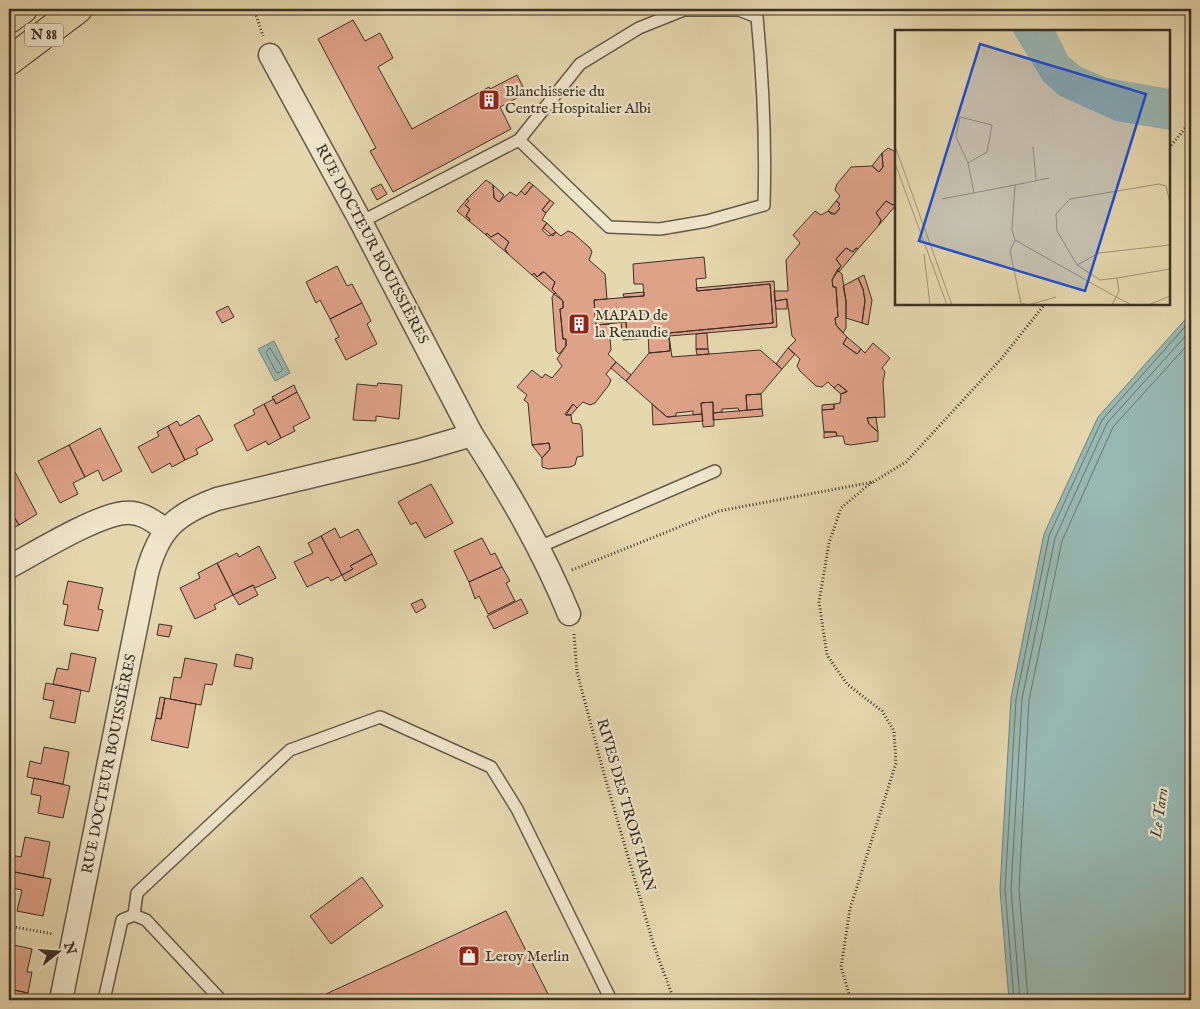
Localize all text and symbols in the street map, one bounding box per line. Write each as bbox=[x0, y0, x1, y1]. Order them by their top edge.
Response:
road number: N 88 bbox=[25, 24, 63, 46]
inset map bbox=[895, 30, 1170, 305]
place label: Blanchisserie du Centre Hospitalier Albi bbox=[505, 82, 651, 118]
building icon: Blanchisserie du Centre Hospitalier Albi bbox=[477, 88, 501, 112]
street label: RUE DOCTEUR BOUISSIÈRES bbox=[311, 141, 433, 347]
place label: MAPAD de la Renaudie bbox=[595, 306, 668, 342]
building icon: MAPAD de la Renaudie bbox=[567, 312, 591, 336]
street label: RUE DOCTEUR BOUISSIÈRES bbox=[77, 652, 140, 875]
street label: RIVES DES TROIS TARN bbox=[592, 716, 660, 894]
water label: Le Tarn bbox=[1146, 787, 1173, 840]
north arrow bbox=[32, 926, 82, 976]
text: N bbox=[59, 939, 80, 957]
shop icon: Leroy Merlin bbox=[457, 944, 481, 968]
place label: Leroy Merlin bbox=[485, 947, 569, 966]

